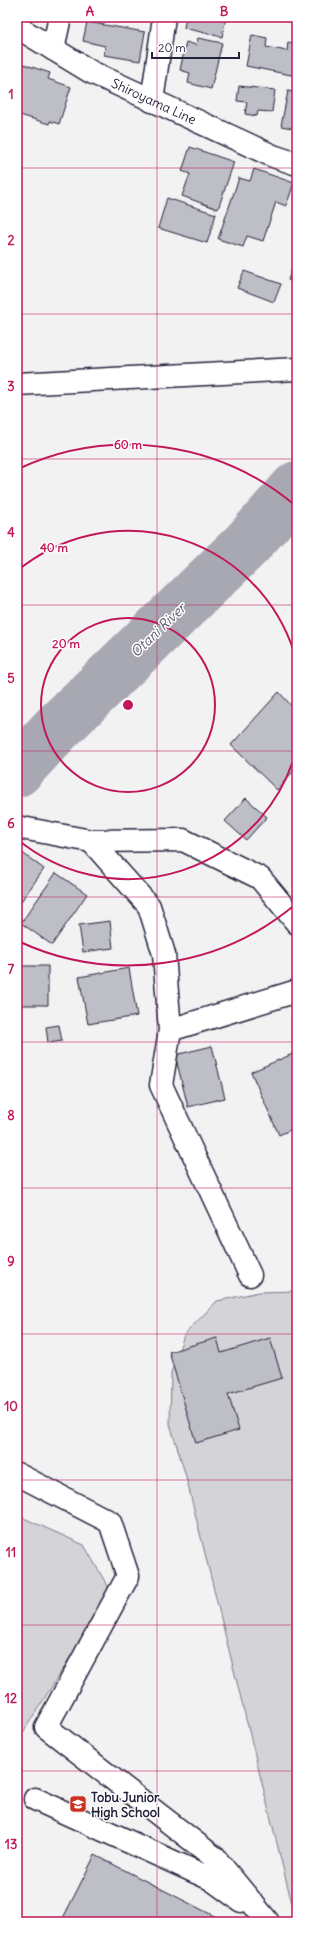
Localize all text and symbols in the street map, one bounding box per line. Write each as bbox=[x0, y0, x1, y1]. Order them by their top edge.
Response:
text: A bbox=[86, 3, 95, 20]
text: B bbox=[220, 3, 229, 20]
scale bar bbox=[152, 34, 239, 60]
text: 20 m bbox=[158, 40, 186, 55]
street label: Shiroyama Line bbox=[109, 75, 199, 128]
text: 1 bbox=[8, 86, 14, 103]
text: 2 bbox=[7, 232, 15, 249]
text: 3 bbox=[7, 378, 15, 395]
text: 60 m bbox=[114, 437, 143, 452]
text: 4 bbox=[7, 524, 15, 541]
text: 40 m bbox=[40, 540, 69, 555]
water label: Otani River bbox=[126, 598, 191, 661]
text: 20 m bbox=[52, 636, 80, 651]
text: 5 bbox=[7, 670, 15, 687]
centre of rings bbox=[121, 698, 135, 712]
text: 6 bbox=[7, 815, 15, 832]
text: 7 bbox=[8, 961, 15, 978]
text: 8 bbox=[7, 1107, 15, 1124]
text: 9 bbox=[7, 1253, 15, 1270]
text: 10 bbox=[4, 1398, 18, 1415]
text: 11 bbox=[6, 1544, 16, 1561]
text: 12 bbox=[5, 1690, 17, 1707]
place label: Tobu Junior High School bbox=[91, 1789, 160, 1821]
school or university icon: Tobu Junior High School bbox=[68, 1794, 88, 1814]
text: 13 bbox=[5, 1836, 17, 1853]

